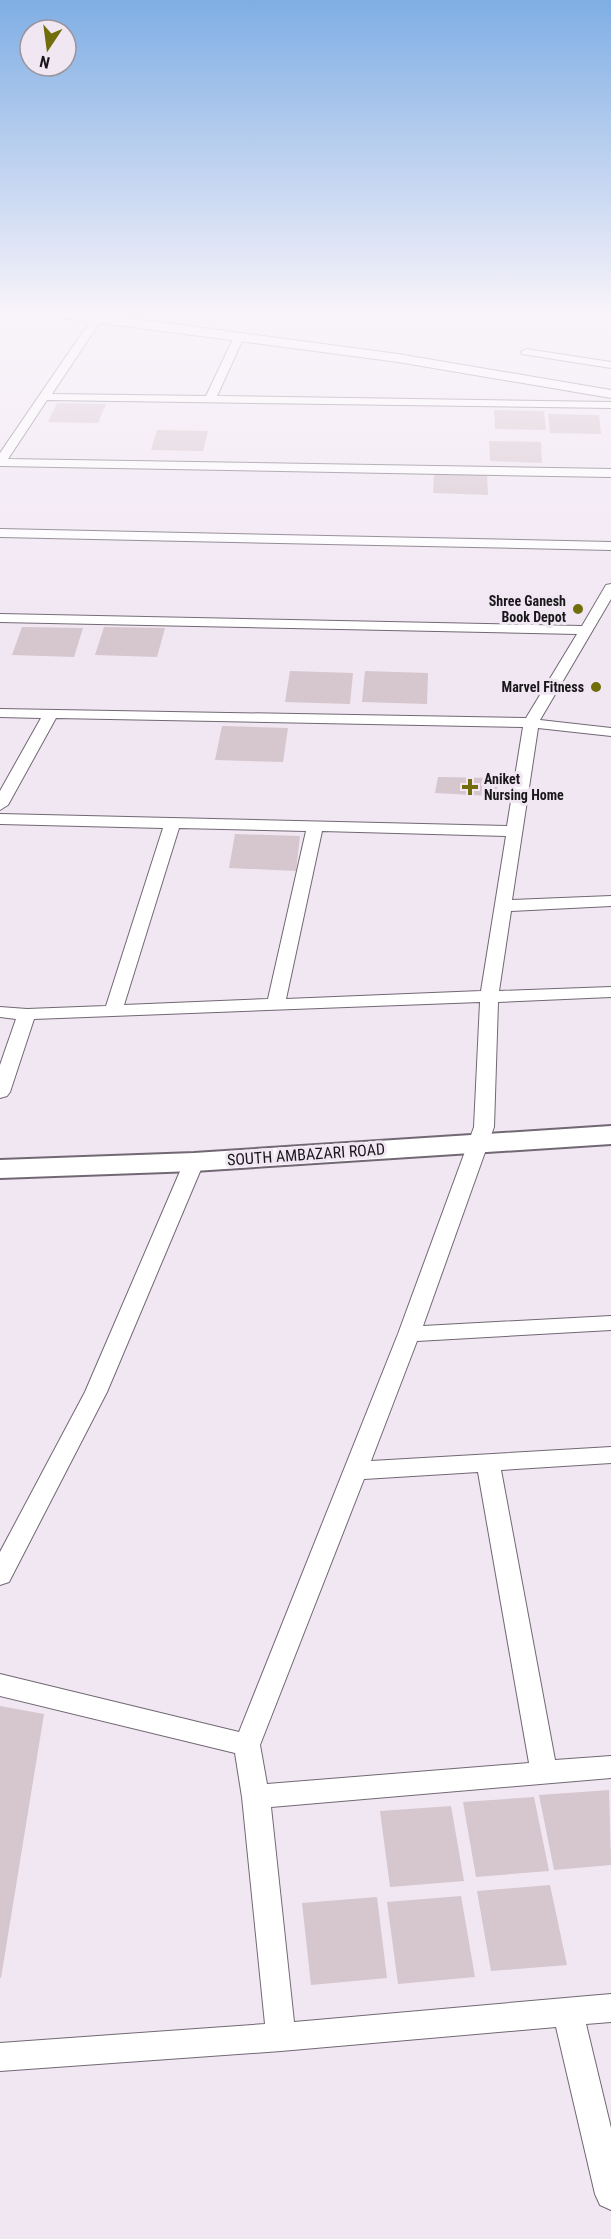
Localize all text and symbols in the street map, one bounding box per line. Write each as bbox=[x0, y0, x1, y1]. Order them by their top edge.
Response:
north arrow bbox=[18, 18, 78, 78]
text: N bbox=[38, 52, 52, 72]
place label: Shree Ganesh Book Depot bbox=[489, 593, 566, 625]
marker: Shree Ganesh Book Depot bbox=[571, 602, 585, 616]
place label: Marvel Fitness bbox=[502, 679, 584, 695]
marker: Marvel Fitness bbox=[589, 680, 603, 694]
place label: Aniket Nursing Home bbox=[484, 771, 564, 803]
marker: Aniket Nursing Home bbox=[461, 778, 479, 796]
street label: SOUTH AMBAZARI ROAD bbox=[226, 1140, 386, 1169]

